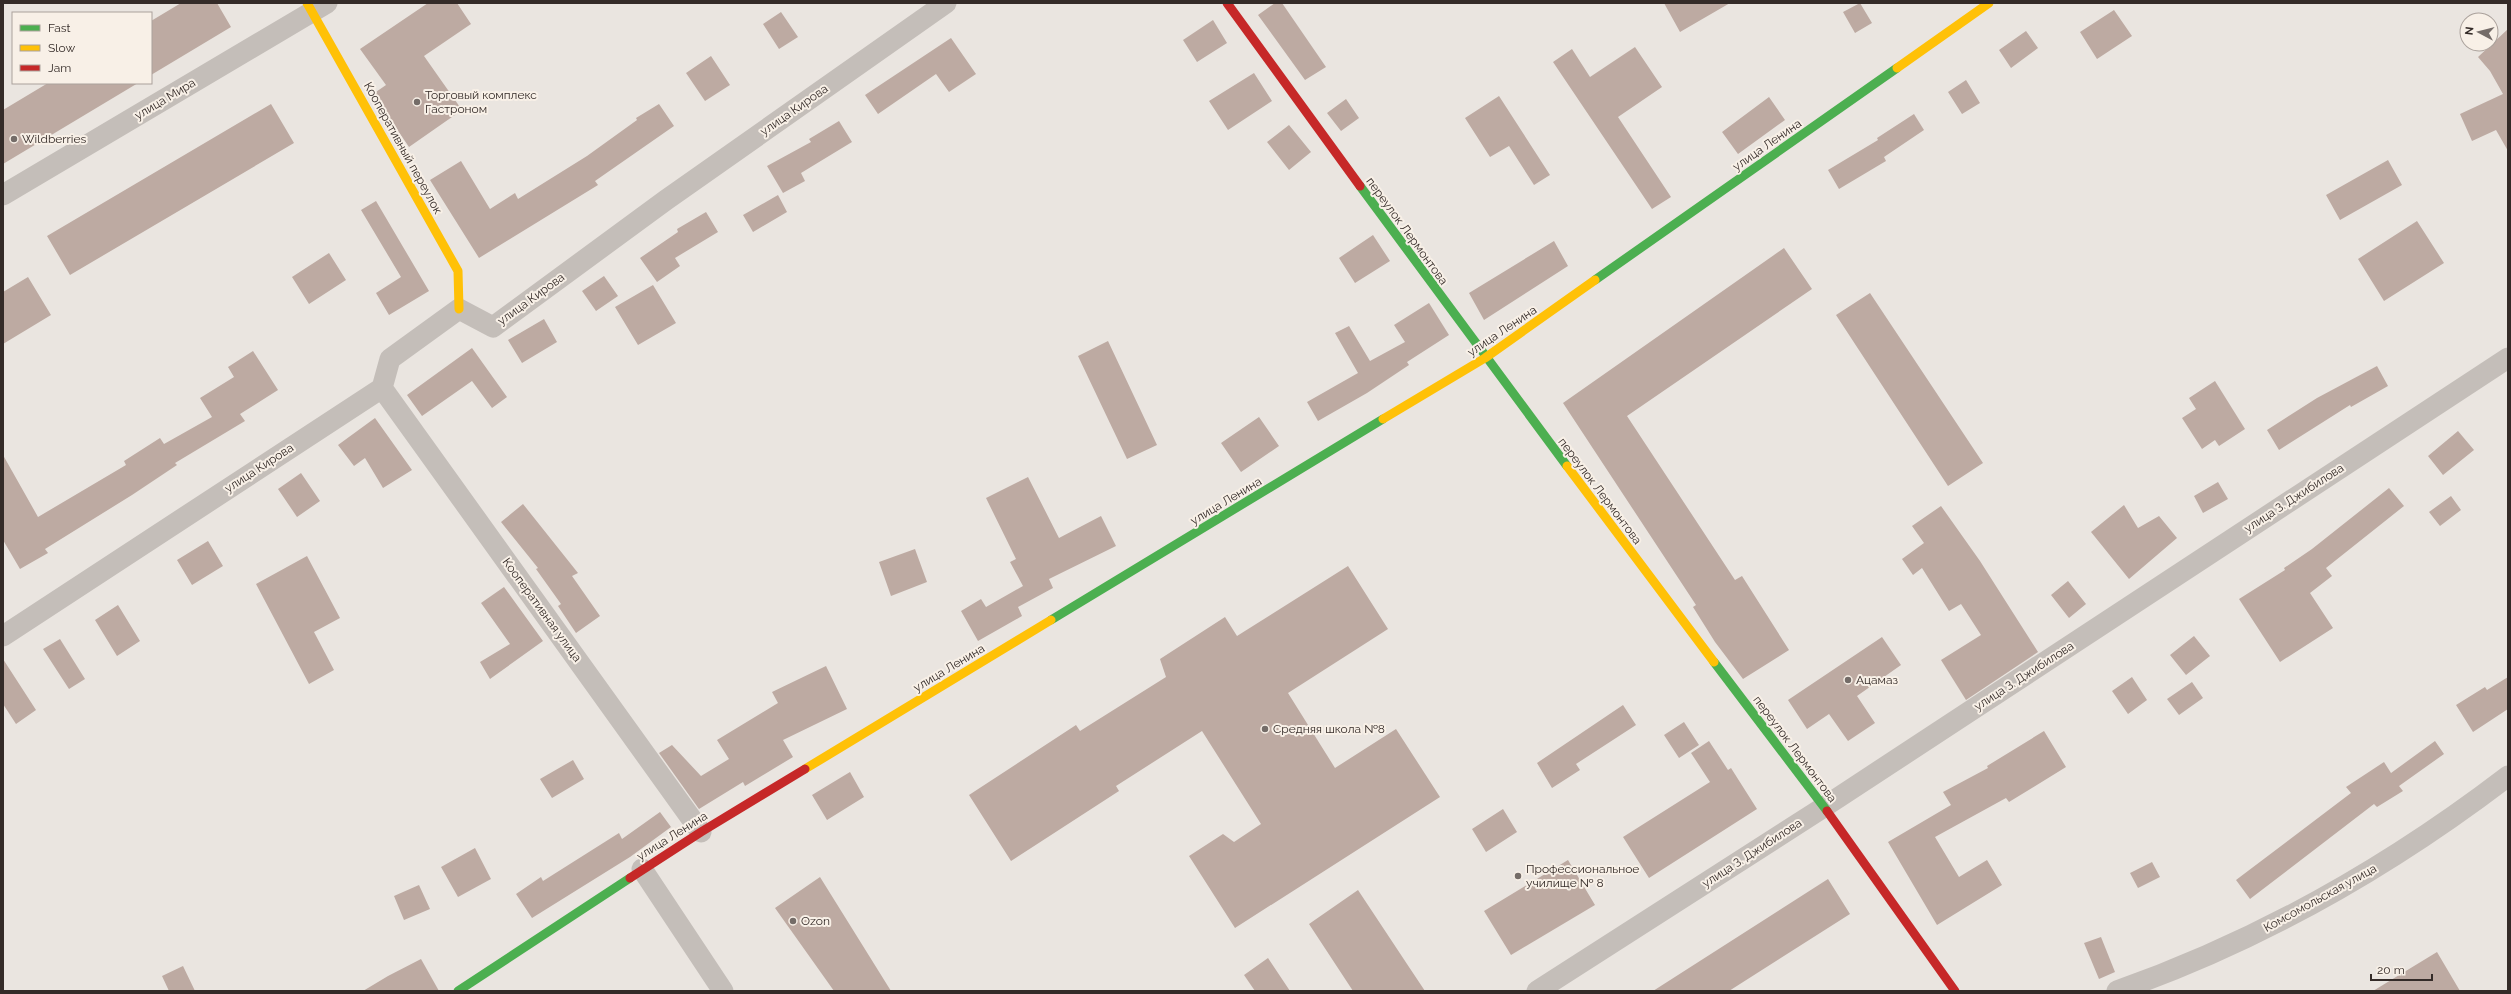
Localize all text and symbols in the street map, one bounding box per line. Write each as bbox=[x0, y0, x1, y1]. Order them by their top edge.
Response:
legend bbox=[12, 12, 152, 84]
north arrow bbox=[2459, 12, 2499, 52]
text: Fast bbox=[48, 21, 71, 35]
text: N bbox=[2463, 26, 2477, 36]
text: Slow bbox=[48, 41, 75, 55]
text: Jam bbox=[48, 61, 71, 75]
street label: улица Мира bbox=[132, 75, 198, 123]
street label: Кооперативный переулок bbox=[361, 80, 445, 216]
street label: улица Кирова bbox=[758, 82, 830, 138]
place label: Торговый комплекс Гастроном bbox=[425, 88, 537, 116]
marker: Торговый комплекс Гастроном bbox=[412, 97, 422, 107]
street label: улица Ленина bbox=[1730, 116, 1804, 174]
place label: Wildberries bbox=[22, 132, 86, 146]
marker: Wildberries bbox=[9, 134, 19, 144]
street label: переулок Лермонтова bbox=[1363, 175, 1451, 287]
street label: улица Кирова bbox=[495, 270, 567, 328]
street label: улица Ленина bbox=[1465, 303, 1539, 359]
street label: переулок Лермонтова bbox=[1555, 435, 1645, 547]
street label: улица Кирова bbox=[222, 441, 296, 495]
street label: улица З. Джибилова bbox=[2242, 461, 2346, 535]
street label: улица Ленина bbox=[1188, 474, 1264, 528]
street label: Кооперативная улица bbox=[500, 555, 584, 665]
street label: улица З. Джибилова bbox=[1972, 639, 2076, 713]
street label: улица Ленина bbox=[911, 641, 987, 695]
place label: Ацамаз bbox=[1856, 673, 1899, 687]
marker: Ацамаз bbox=[1843, 675, 1853, 685]
street label: переулок Лермонтова bbox=[1750, 693, 1840, 805]
place label: Средняя школа №8 bbox=[1273, 722, 1385, 736]
marker: Средняя школа №8 bbox=[1260, 724, 1270, 734]
street label: улица Ленина bbox=[634, 809, 710, 863]
street label: улица З. Джибилова bbox=[1700, 816, 1804, 890]
street label: Комсомольская улица bbox=[2261, 861, 2379, 935]
place label: Профессиональное училище № 8 bbox=[1526, 862, 1639, 890]
marker: Профессиональное училище № 8 bbox=[1513, 871, 1523, 881]
place label: Ozon bbox=[801, 914, 830, 928]
marker: Ozon bbox=[788, 916, 798, 926]
scale bar bbox=[2371, 956, 2432, 982]
text: 20 m bbox=[2377, 963, 2405, 977]

